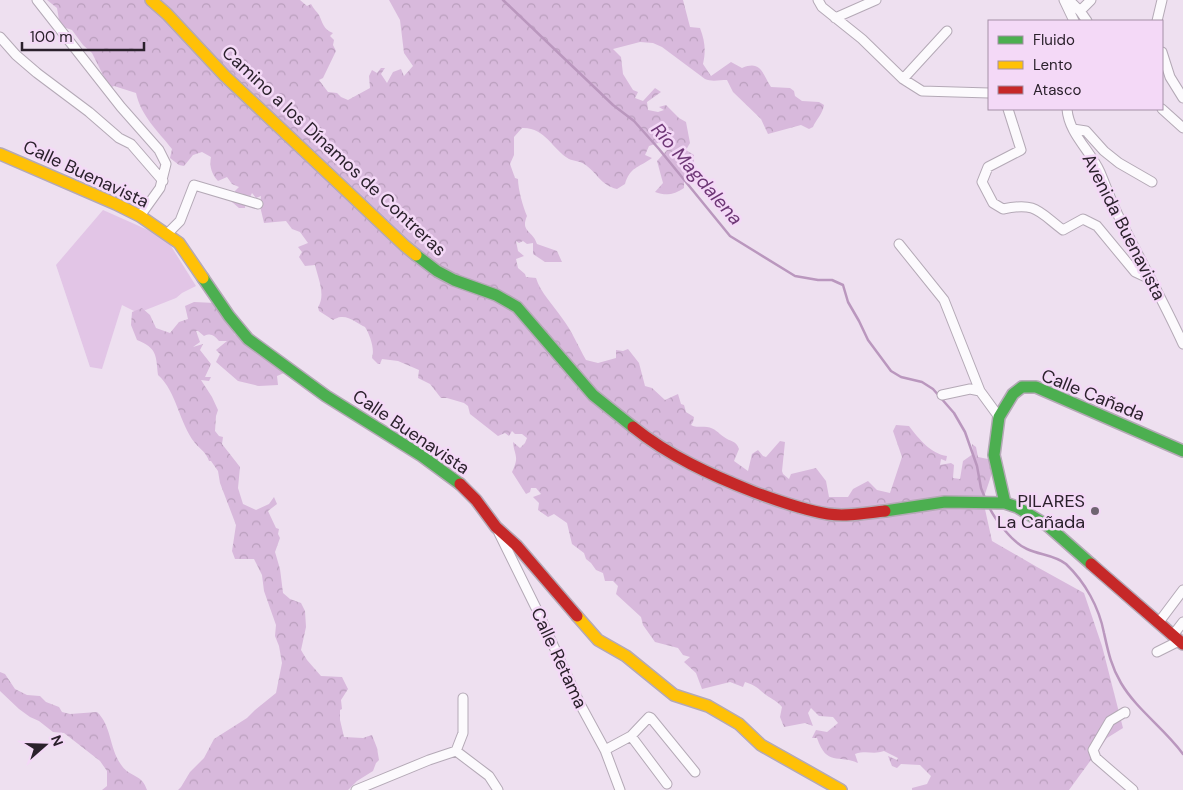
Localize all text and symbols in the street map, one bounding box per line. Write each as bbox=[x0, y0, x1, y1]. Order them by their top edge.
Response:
scale bar bbox=[22, 20, 145, 52]
legend bbox=[988, 20, 1163, 110]
text: 100 m bbox=[30, 27, 73, 47]
text: Fluido bbox=[1033, 30, 1075, 50]
street label: Camino a los Dínamos de Contreras bbox=[217, 41, 451, 261]
text: Lento bbox=[1033, 55, 1072, 75]
text: Atasco bbox=[1033, 80, 1081, 100]
water label: Río Magdalena bbox=[646, 118, 748, 230]
street label: Calle Buenavista bbox=[19, 134, 153, 214]
street label: Avenida Buenavista bbox=[1077, 150, 1171, 304]
street label: Calle Cañada bbox=[1038, 363, 1148, 427]
street label: Calle Buenavista bbox=[348, 384, 474, 480]
place label: PILARES La Cañada bbox=[997, 489, 1085, 534]
marker: PILARES La Cañada bbox=[1089, 505, 1101, 517]
street label: Calle Retama bbox=[525, 604, 593, 712]
north arrow bbox=[20, 720, 70, 770]
text: N bbox=[47, 733, 67, 748]

